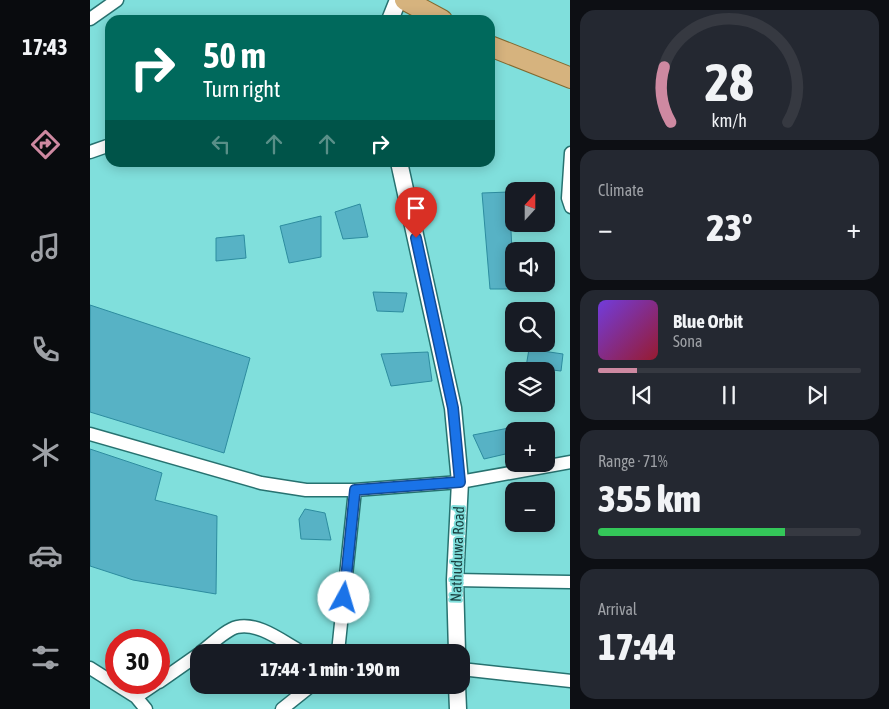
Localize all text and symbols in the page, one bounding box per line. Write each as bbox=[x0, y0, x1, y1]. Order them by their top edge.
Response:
text: 17:43 bbox=[22, 34, 68, 60]
icon: right bbox=[120, 35, 185, 100]
text: 50 m bbox=[203, 35, 266, 75]
text: 28 bbox=[705, 52, 754, 112]
text: Turn right bbox=[203, 76, 280, 102]
text: km/h bbox=[712, 110, 747, 131]
icon: directions bbox=[28, 127, 63, 162]
icon: left bbox=[207, 130, 235, 158]
icon: ahead bbox=[260, 130, 288, 158]
icon: ahead bbox=[313, 130, 341, 158]
icon: right bbox=[366, 130, 394, 158]
text: Climate bbox=[598, 181, 644, 199]
north arrow bbox=[505, 182, 555, 232]
map controls bbox=[505, 182, 555, 532]
pin bbox=[395, 187, 437, 238]
icon: arrive bbox=[402, 194, 430, 222]
text: 23° bbox=[706, 206, 753, 249]
text: − bbox=[598, 212, 613, 244]
text: + bbox=[846, 212, 861, 244]
icon: music bbox=[28, 230, 63, 265]
button: sound bbox=[505, 242, 555, 292]
button: search bbox=[505, 302, 555, 352]
text: Blue Orbit bbox=[673, 310, 743, 332]
icon: phone bbox=[28, 332, 63, 367]
text: Sona bbox=[673, 332, 702, 350]
button: layers bbox=[505, 362, 555, 412]
icon: previous bbox=[628, 381, 656, 409]
icon: pause bbox=[715, 381, 743, 409]
icon: next bbox=[803, 381, 831, 409]
button: + bbox=[505, 422, 555, 472]
icon: climate bbox=[28, 435, 63, 470]
text: Range · 71% bbox=[598, 452, 668, 470]
text: 355 km bbox=[598, 477, 701, 520]
button: − bbox=[505, 482, 555, 532]
street label: Nathuduwa Road bbox=[447, 506, 467, 602]
icon: car bbox=[28, 538, 63, 573]
position arrow bbox=[317, 571, 369, 623]
text: Arrival bbox=[598, 600, 637, 618]
text: 17:44 bbox=[598, 625, 676, 668]
speed limit sign: 30 bbox=[105, 629, 170, 694]
icon: filters bbox=[28, 640, 63, 675]
text: 17:44 · 1 min · 190 m bbox=[260, 658, 400, 680]

